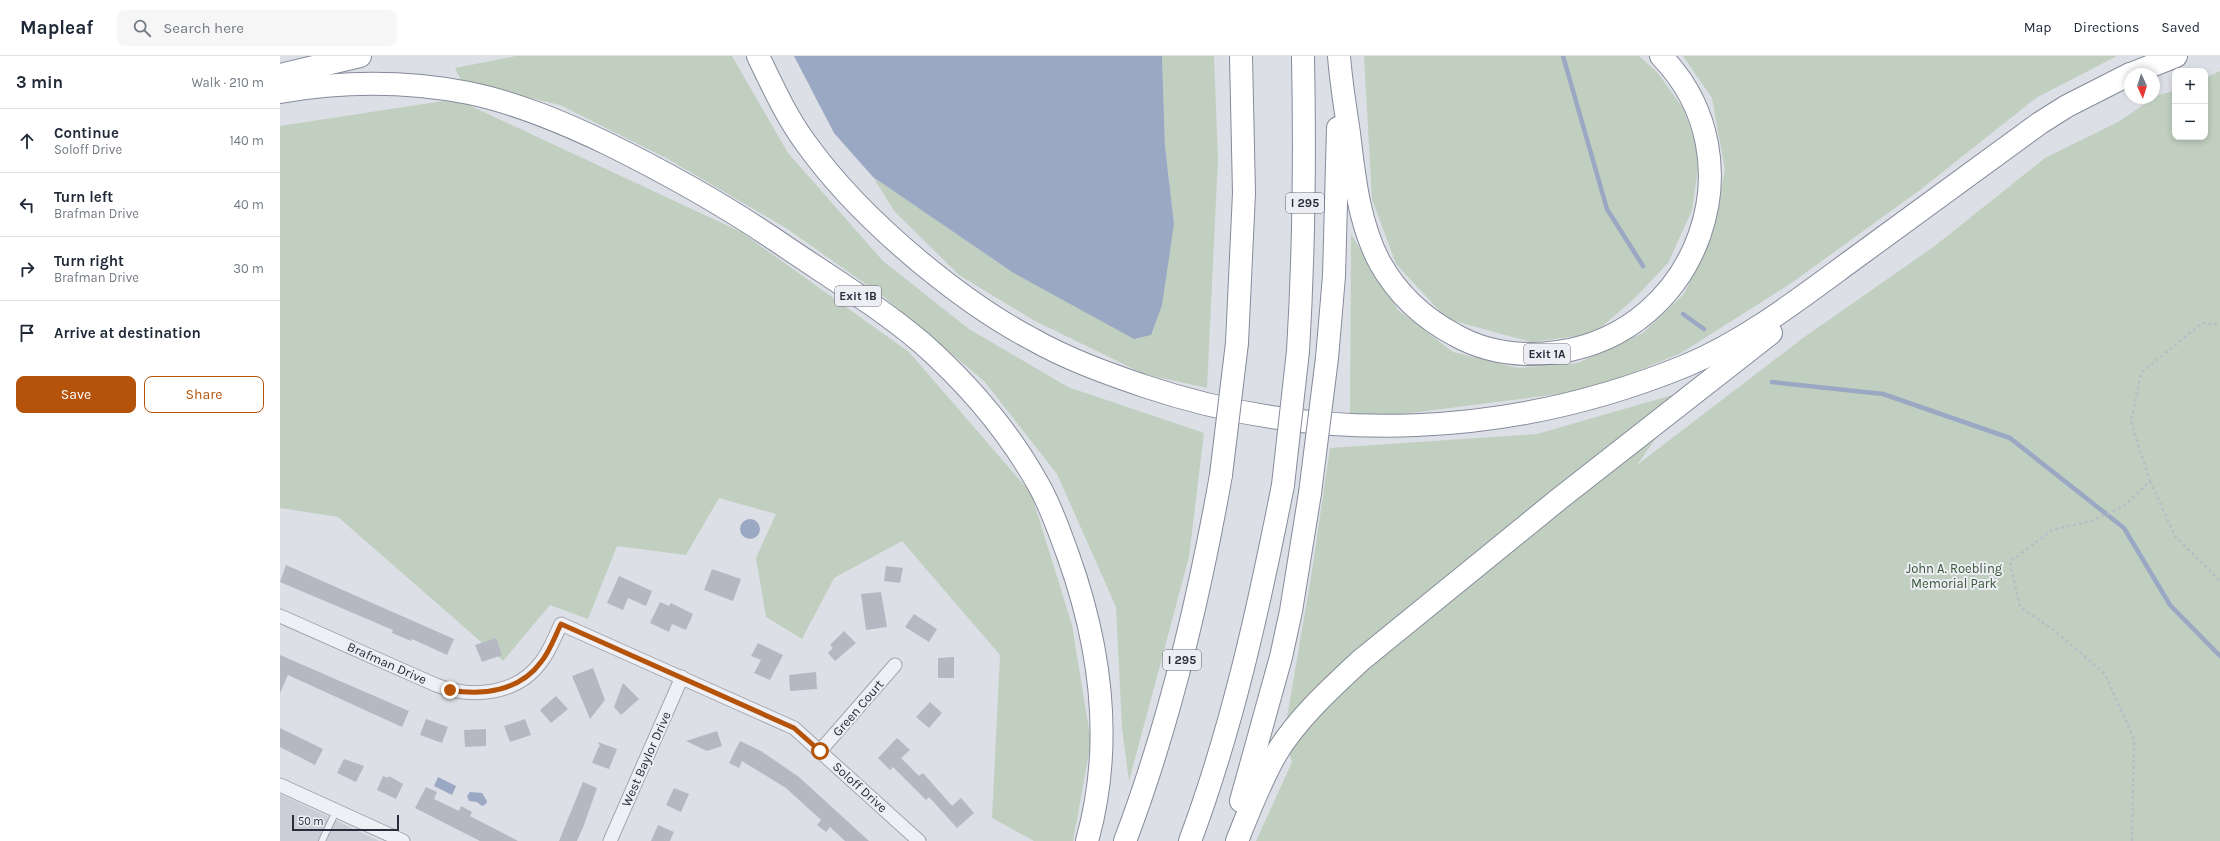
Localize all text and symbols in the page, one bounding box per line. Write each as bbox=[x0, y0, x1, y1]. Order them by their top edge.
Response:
search box bbox=[117, 10, 397, 46]
text: Mapleaf bbox=[20, 17, 93, 39]
icon: search bbox=[131, 17, 153, 39]
text: Search here bbox=[163, 19, 244, 37]
text: Map bbox=[2024, 19, 2052, 36]
text: Directions bbox=[2074, 19, 2139, 36]
text: Saved bbox=[2161, 19, 2200, 36]
north arrow bbox=[2124, 68, 2160, 104]
map controls bbox=[2172, 68, 2208, 140]
button: + bbox=[2172, 68, 2208, 104]
text: 3 min bbox=[16, 72, 63, 92]
text: Walk · 210 m bbox=[191, 75, 264, 90]
button: − bbox=[2172, 104, 2208, 140]
text: Continue bbox=[54, 124, 119, 142]
icon: ahead bbox=[16, 130, 38, 152]
text: 140 m bbox=[229, 133, 264, 148]
text: Soloff Drive bbox=[54, 142, 122, 157]
text: Turn left bbox=[54, 188, 113, 206]
road number: I 295 bbox=[1286, 193, 1324, 213]
icon: left bbox=[16, 194, 38, 216]
text: 40 m bbox=[234, 197, 264, 212]
text: Brafman Drive bbox=[54, 206, 139, 221]
text: Turn right bbox=[54, 252, 124, 270]
icon: right bbox=[16, 258, 38, 280]
text: 30 m bbox=[233, 261, 264, 276]
text: Brafman Drive bbox=[54, 270, 139, 285]
road number: Exit 1B bbox=[835, 286, 881, 306]
icon: arrive bbox=[16, 322, 38, 344]
text: Arrive at destination bbox=[54, 324, 201, 342]
road number: Exit 1A bbox=[1524, 344, 1570, 364]
button: Save bbox=[16, 376, 136, 413]
button: Share bbox=[144, 376, 264, 413]
park label: John A. Roebling Memorial Park bbox=[1906, 561, 2003, 591]
street label: Brafman Drive bbox=[345, 639, 429, 687]
road number: I 295 bbox=[1163, 650, 1201, 670]
street label: Green Court bbox=[829, 677, 887, 739]
route end bbox=[441, 681, 459, 699]
street label: West Baylor Drive bbox=[618, 709, 674, 809]
route start bbox=[811, 742, 829, 760]
street label: Soloff Drive bbox=[830, 759, 891, 816]
scale bar bbox=[292, 813, 399, 832]
text: 50 m bbox=[298, 815, 324, 828]

